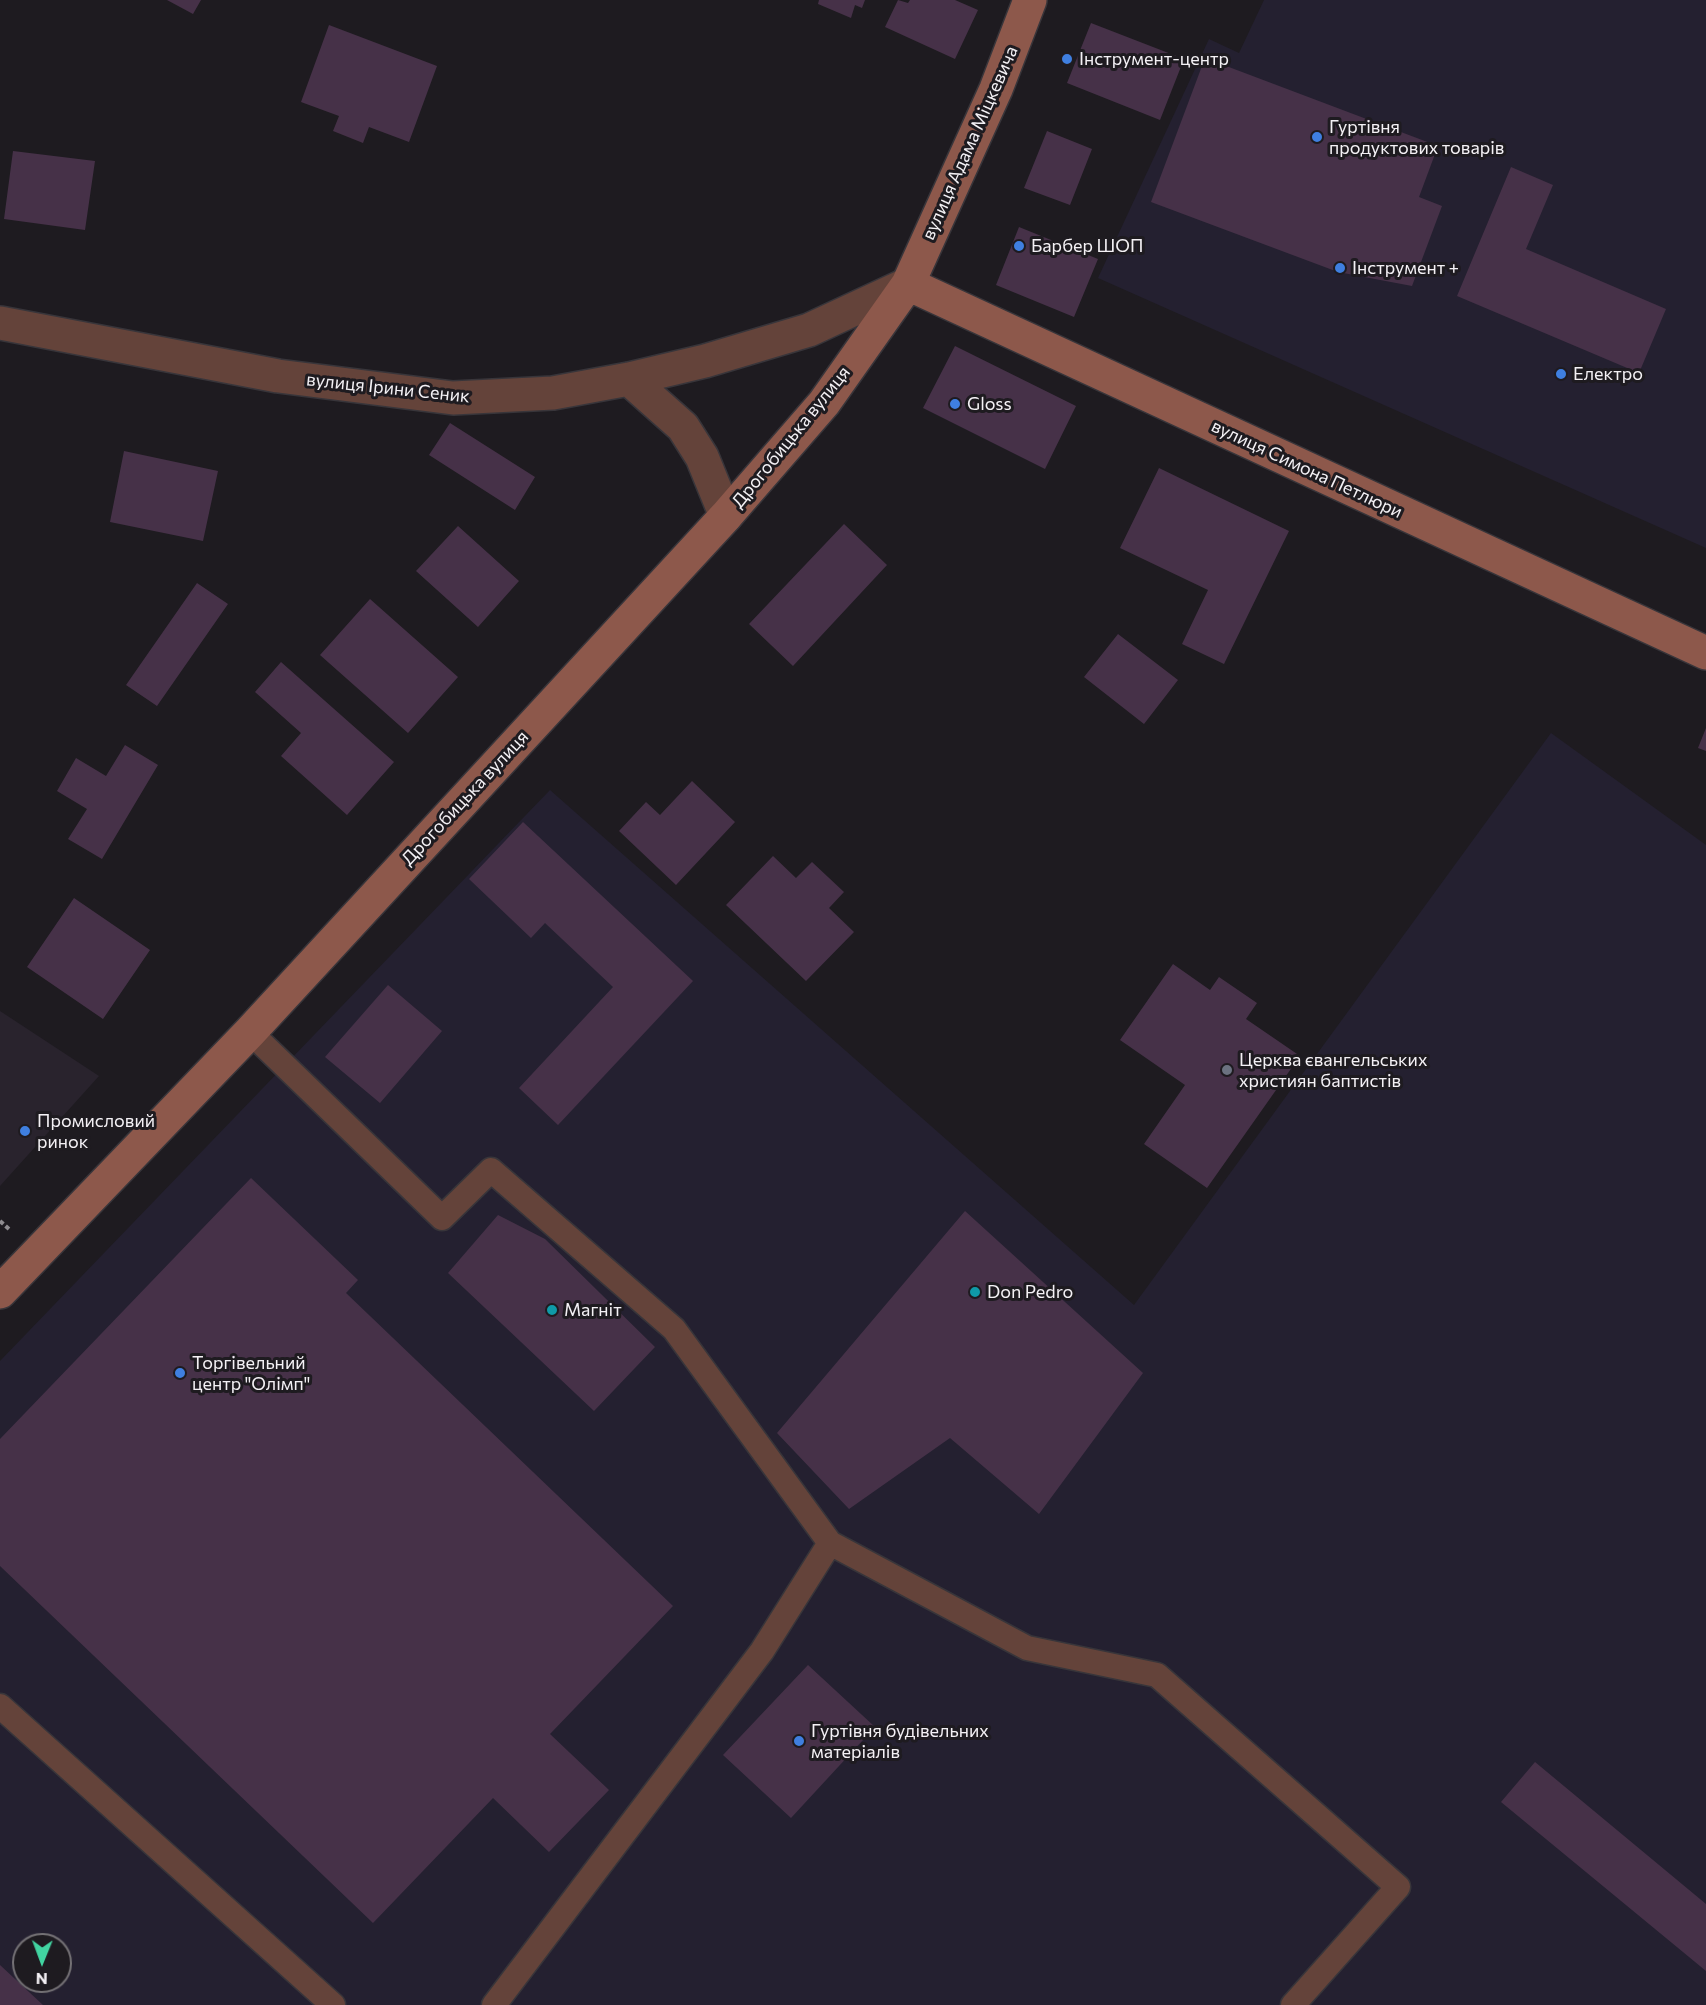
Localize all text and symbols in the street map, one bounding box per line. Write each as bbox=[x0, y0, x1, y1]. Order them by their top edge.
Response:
street label: вулиця Адама Міцкевича bbox=[917, 43, 1023, 243]
place label: Інструмент-центр bbox=[1079, 48, 1229, 70]
marker: Інструмент-центр bbox=[1060, 52, 1074, 66]
place label: Гуртівня продуктових товарів bbox=[1329, 116, 1504, 158]
marker: Гуртівня продуктових товарів bbox=[1310, 130, 1324, 144]
place label: Барбер ШОП bbox=[1031, 235, 1143, 257]
marker: Барбер ШОП bbox=[1012, 239, 1026, 253]
place label: Інструмент + bbox=[1352, 257, 1459, 279]
marker: Інструмент + bbox=[1333, 261, 1347, 275]
street label: Дрогобицька вулиця bbox=[727, 362, 855, 512]
place label: Електро bbox=[1573, 363, 1643, 385]
marker: Електро bbox=[1554, 367, 1568, 381]
street label: вулиця Ірини Сеник bbox=[305, 369, 471, 407]
place label: Gloss bbox=[967, 393, 1012, 415]
marker: Gloss bbox=[948, 397, 962, 411]
street label: вулиця Симона Петлюри bbox=[1208, 415, 1406, 523]
street label: Дрогобицька вулиця bbox=[397, 726, 533, 870]
place label: Церква євангельських християн баптистів bbox=[1239, 1049, 1427, 1092]
marker: Церква євангельських християн баптистів bbox=[1220, 1063, 1234, 1077]
place label: Промисловий ринок bbox=[37, 1110, 155, 1152]
marker: Промисловий ринок bbox=[18, 1124, 32, 1138]
place label: Don Pedro bbox=[987, 1281, 1073, 1303]
marker: Don Pedro bbox=[968, 1285, 982, 1299]
place label: Магніт bbox=[564, 1299, 622, 1321]
marker: Магніт bbox=[545, 1303, 559, 1317]
place label: Торгівельний центр "Олімп" bbox=[192, 1352, 311, 1394]
marker: Торгівельний центр "Олімп" bbox=[173, 1366, 187, 1380]
place label: Гуртівня будівельних матеріалів bbox=[811, 1720, 989, 1762]
marker: Гуртівня будівельних матеріалів bbox=[792, 1734, 806, 1748]
north arrow bbox=[12, 1933, 72, 1993]
text: N bbox=[36, 1970, 48, 1989]

